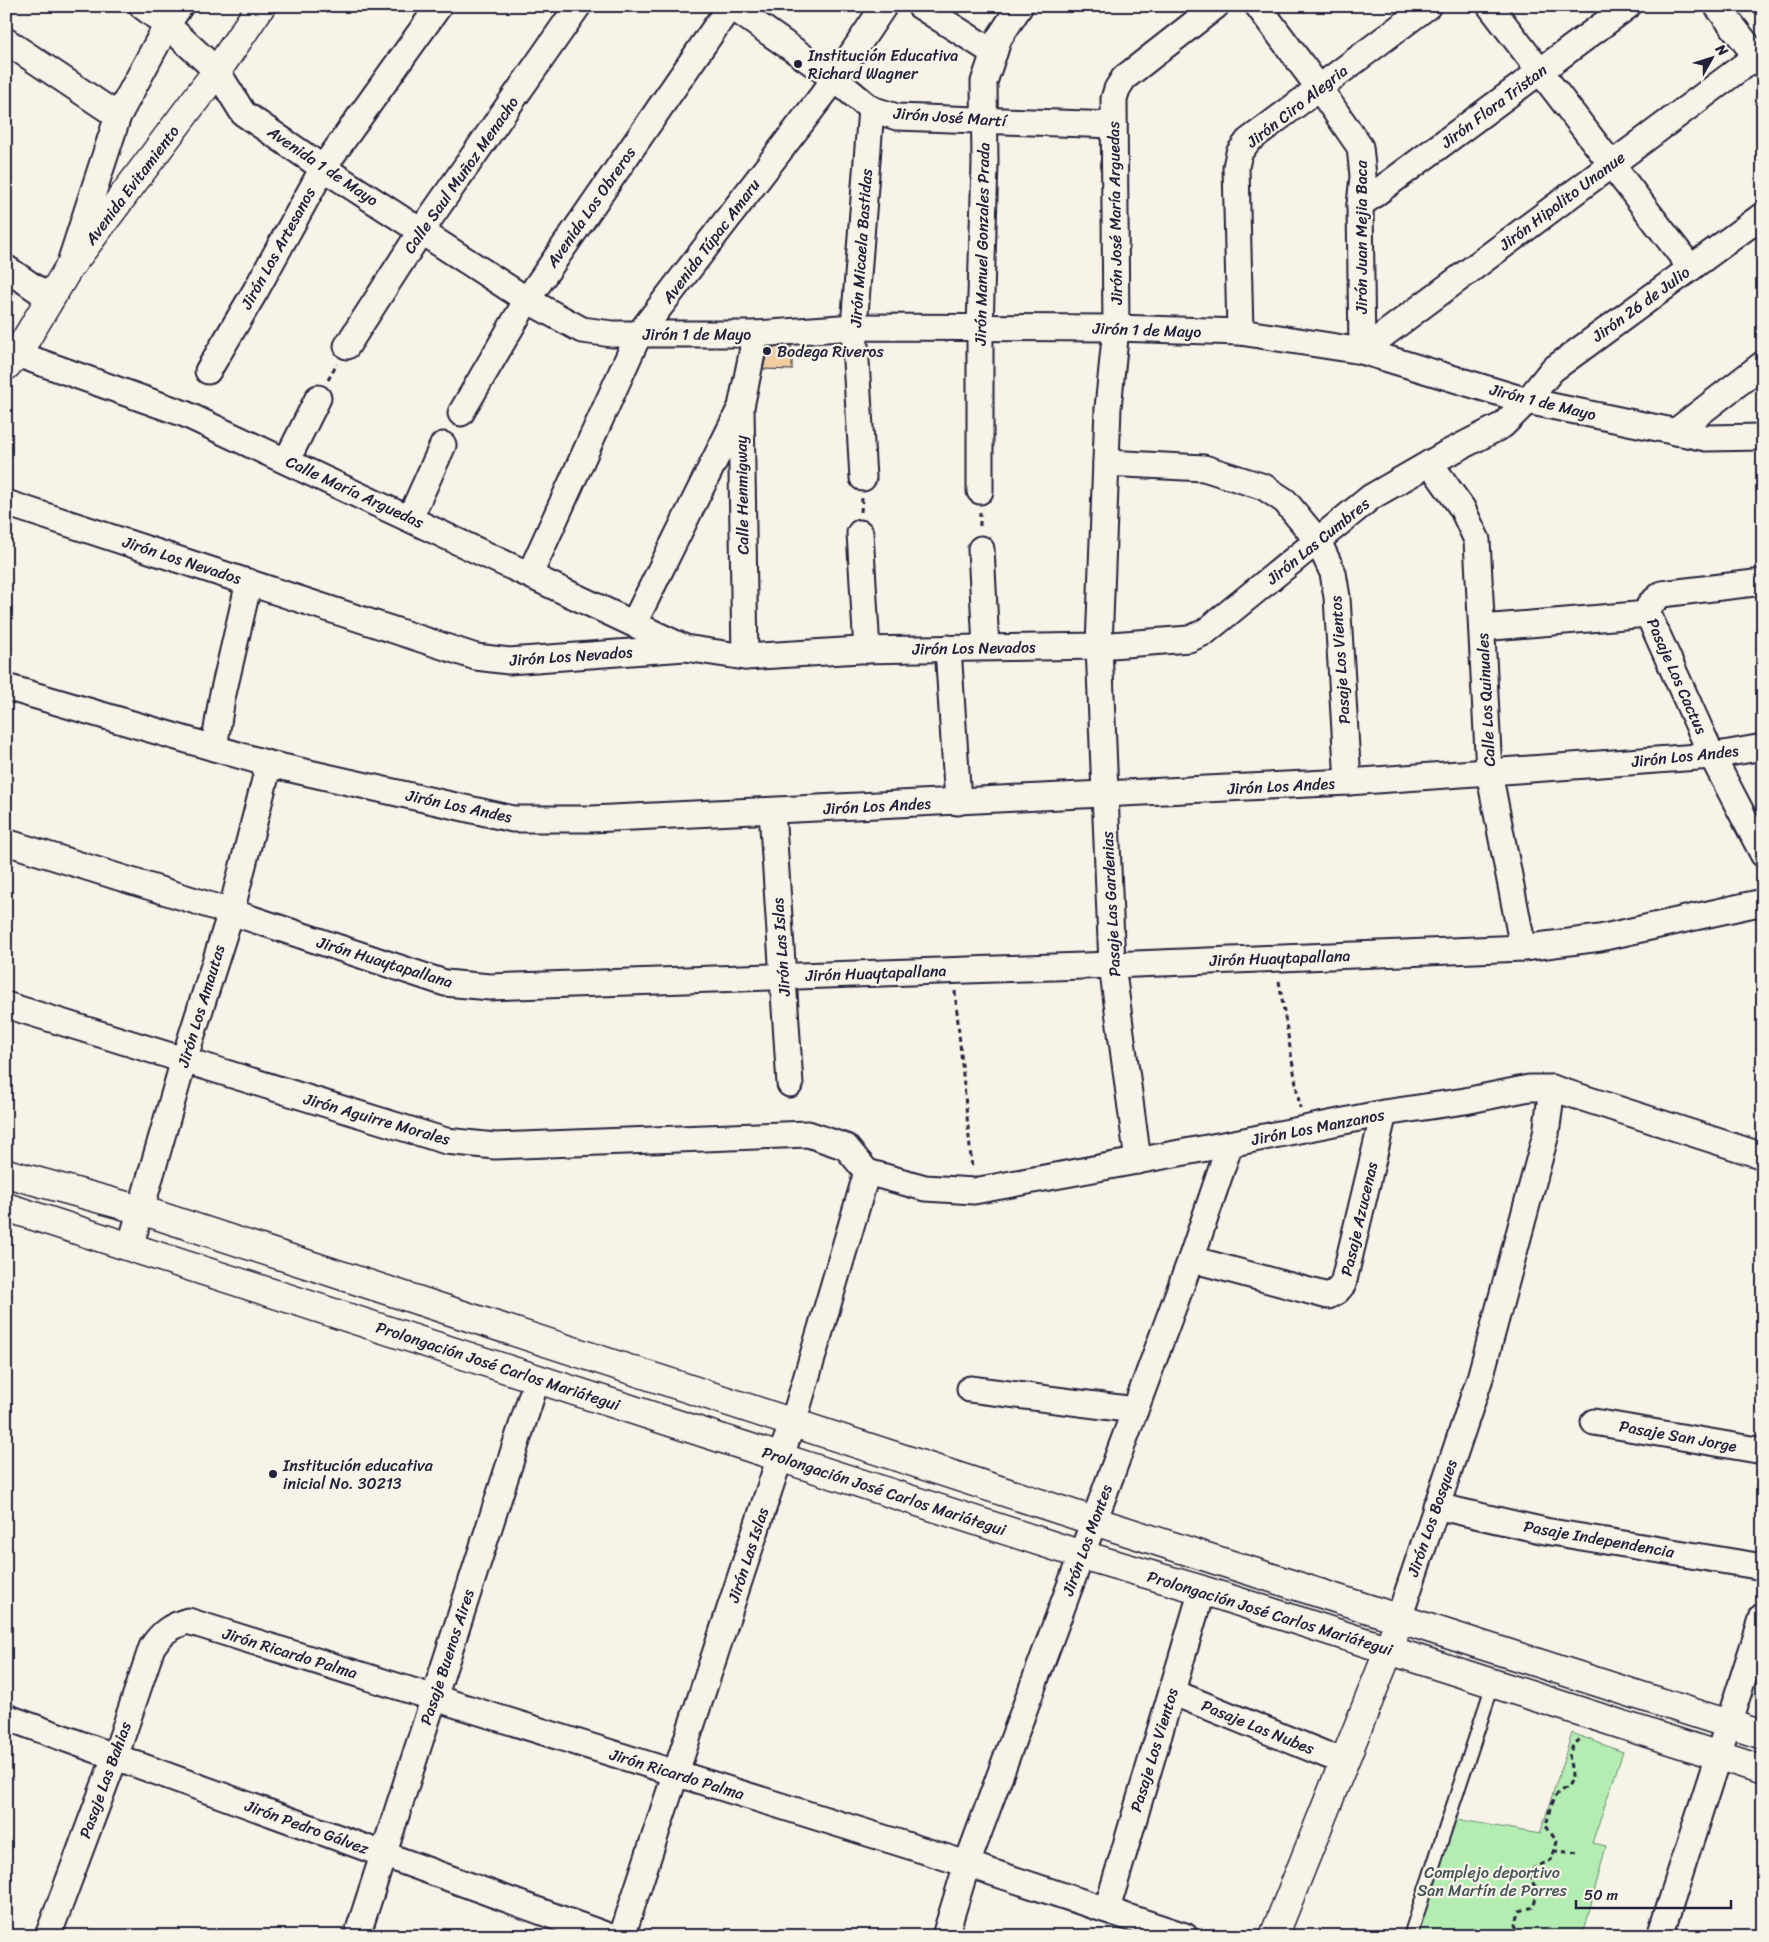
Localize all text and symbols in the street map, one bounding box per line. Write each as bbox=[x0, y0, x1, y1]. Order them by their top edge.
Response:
north arrow bbox=[1686, 32, 1736, 82]
text: N bbox=[1708, 38, 1735, 62]
place label: Institución Educativa Richard Wagner bbox=[807, 41, 958, 88]
street label: Jirón Flora Tristan bbox=[1434, 56, 1554, 156]
street label: Jirón Ciro Alegria bbox=[1239, 57, 1354, 156]
marker: Institución Educativa Richard Wagner bbox=[792, 58, 804, 70]
street label: Calle Saul Muñoz Menacho bbox=[396, 90, 527, 260]
street label: Jirón José Martí bbox=[892, 99, 1010, 136]
street label: Avenida 1 de Mayo bbox=[261, 117, 385, 214]
street label: Avenida Evitamiento bbox=[76, 119, 187, 252]
street label: Jirón José María Arguedas bbox=[1099, 120, 1131, 306]
street label: Avenida Los Obreros bbox=[538, 140, 644, 274]
street label: Jirón Manuel Gonzales Prada bbox=[966, 142, 998, 347]
street label: Jirón Hipolito Unanue bbox=[1492, 144, 1632, 259]
street label: Jirón Juan Mejia Baca bbox=[1347, 159, 1376, 315]
street label: Jirón Micaela Bastidas bbox=[841, 167, 881, 329]
street label: Avenida Túpac Amaru bbox=[654, 172, 768, 311]
street label: Jirón Los Artesanos bbox=[232, 181, 324, 315]
street label: Jirón 26 de Julio bbox=[1585, 258, 1696, 350]
street label: Jirón 1 de Mayo bbox=[1091, 314, 1202, 346]
street label: Jirón 1 de Mayo bbox=[642, 320, 751, 349]
place label: Bodega Riveros bbox=[777, 337, 884, 366]
marker: Bodega Riveros bbox=[761, 345, 773, 357]
street label: Jirón 1 de Mayo bbox=[1486, 375, 1599, 429]
street label: Calle Henmigway bbox=[726, 434, 758, 555]
street label: Calle María Arguedas bbox=[281, 447, 430, 537]
street label: Jirón Las Cumbres bbox=[1259, 489, 1377, 593]
street label: Jirón Los Nevados bbox=[118, 527, 245, 593]
street label: Pasaje Los Vientos bbox=[1321, 595, 1359, 725]
street label: Pasaje Los Cactus bbox=[1638, 613, 1716, 739]
street label: Jirón Los Nevados bbox=[911, 632, 1036, 664]
street label: Calle Los Quinuales bbox=[1468, 632, 1504, 767]
street label: Jirón Los Nevados bbox=[508, 637, 634, 675]
street label: Jirón Los Andes bbox=[1629, 736, 1740, 776]
street label: Jirón Los Andes bbox=[1226, 769, 1336, 803]
street label: Jirón Los Andes bbox=[402, 780, 515, 831]
street label: Jirón Los Andes bbox=[822, 789, 932, 823]
street label: Pasaje Las Gardenias bbox=[1093, 830, 1129, 977]
street label: Jirón Las Islas bbox=[763, 896, 799, 998]
street label: Jirón Huaytapallana bbox=[312, 927, 457, 996]
street label: Jirón Los Amautas bbox=[168, 941, 234, 1072]
street label: Jirón Huaytapallana bbox=[1208, 941, 1351, 975]
street label: Jirón Huaytapallana bbox=[804, 956, 947, 990]
street label: Jirón Aguirre Morales bbox=[299, 1084, 454, 1154]
street label: Jirón Los Manzanos bbox=[1248, 1100, 1388, 1154]
street label: Pasaje Azucenas bbox=[1332, 1159, 1386, 1279]
street label: Prolongación José Carlos Mariátegui bbox=[372, 1313, 624, 1419]
street label: Pasaje San Jorge bbox=[1617, 1411, 1739, 1461]
street label: Prolongación José Carlos Mariátegui bbox=[758, 1438, 1010, 1544]
place label: Institución educativa inicial No. 30213 bbox=[282, 1451, 434, 1498]
street label: Jirón Los Bosques bbox=[1398, 1455, 1466, 1581]
marker: Institución educativa inicial No. 30213 bbox=[267, 1468, 279, 1480]
street label: Jirón Los Montes bbox=[1053, 1480, 1121, 1601]
street label: Jirón Las Islas bbox=[719, 1503, 777, 1607]
street label: Pasaje Independencia bbox=[1521, 1511, 1678, 1567]
street label: Prolongación José Carlos Mariátegui bbox=[1144, 1562, 1397, 1664]
street label: Pasaje Buenos Aires bbox=[411, 1585, 483, 1729]
street label: Jirón Ricardo Palma bbox=[218, 1618, 361, 1687]
street label: Pasaje Los Vientos bbox=[1121, 1684, 1187, 1816]
street label: Pasaje Las Nubes bbox=[1197, 1691, 1320, 1763]
street label: Pasaje Las Bahias bbox=[70, 1717, 140, 1843]
street label: Jirón Ricardo Palma bbox=[605, 1739, 748, 1808]
street label: Jirón Pedro Gálvez bbox=[240, 1791, 373, 1863]
park label: Complejo deportivo San Martín de Porres bbox=[1417, 1858, 1567, 1905]
scale bar bbox=[1576, 1877, 1732, 1909]
text: 50 m bbox=[1584, 1882, 1619, 1908]

